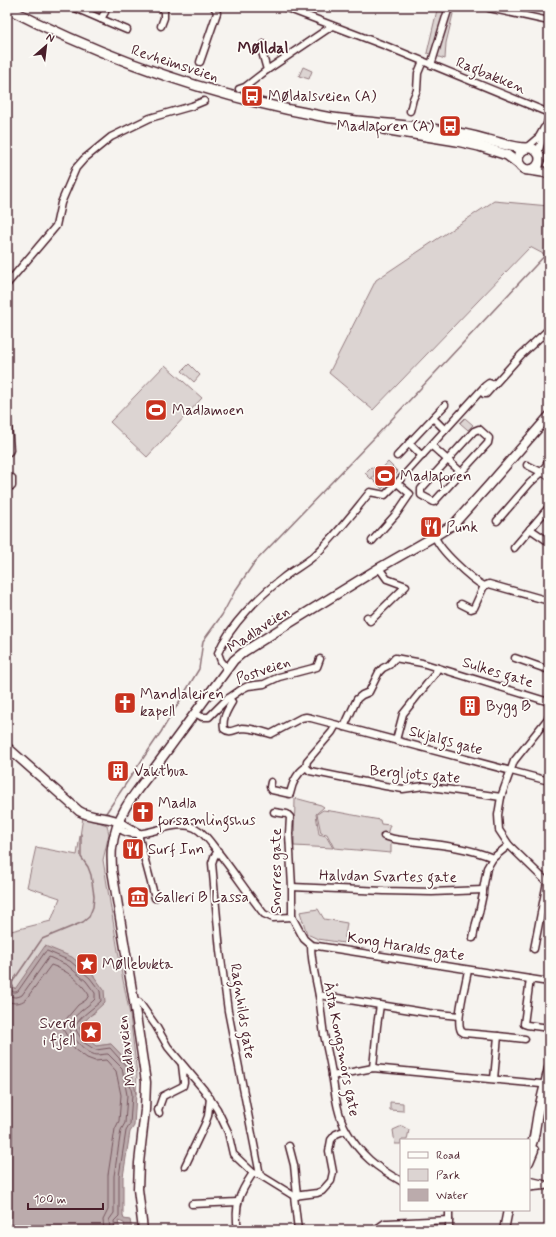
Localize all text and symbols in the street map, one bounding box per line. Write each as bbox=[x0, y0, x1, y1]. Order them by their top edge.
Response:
north arrow bbox=[26, 26, 66, 66]
text: N bbox=[44, 30, 57, 46]
district label: Mølldal bbox=[238, 38, 288, 59]
street label: Revheimsveien bbox=[128, 40, 221, 87]
street label: Ragbakken bbox=[452, 53, 529, 100]
bus stop icon: Møldalsveien (A) bbox=[239, 83, 265, 109]
place label: Møldalsveien (A) bbox=[268, 87, 377, 107]
bus stop icon: Madlaforen (A) bbox=[437, 113, 463, 139]
place label: Madlaforen (A) bbox=[337, 117, 435, 139]
sports icon: Madlamoen bbox=[143, 397, 169, 423]
place label: Madlamoen bbox=[172, 401, 244, 421]
sports icon: Madlaforen bbox=[372, 463, 398, 489]
place label: Madlaforen bbox=[400, 467, 472, 489]
restaurant icon: Punk bbox=[418, 514, 444, 540]
place label: Punk bbox=[446, 518, 478, 538]
street label: Madlaveien bbox=[224, 602, 294, 658]
street label: Postveien bbox=[234, 652, 293, 690]
street label: Sulkes gate bbox=[459, 653, 536, 694]
place label: Mandlaleiren kapell bbox=[140, 685, 224, 722]
church icon: Mandlaleiren kapell bbox=[112, 690, 138, 716]
building icon: Bygg B bbox=[457, 693, 483, 719]
place label: Bygg B bbox=[486, 697, 531, 718]
street label: Skjalgs gate bbox=[406, 722, 485, 761]
building icon: Vaktbua bbox=[105, 758, 131, 784]
street label: Bergljots gate bbox=[369, 761, 461, 790]
place label: Vaktbua bbox=[134, 762, 189, 782]
place label: Madla forsamlingshus bbox=[158, 794, 256, 833]
church icon: Madla forsamlingshus bbox=[130, 799, 156, 825]
street label: Snorres gate bbox=[267, 828, 288, 914]
restaurant icon: Surf Inn bbox=[120, 836, 146, 862]
place label: Surf Inn bbox=[148, 840, 204, 860]
street label: Halvdan Svartes gate bbox=[319, 866, 457, 889]
museum icon: Galleri B Lassa bbox=[125, 884, 151, 910]
place label: Galleri B Lassa bbox=[154, 888, 249, 908]
street label: Kong Haralds gate bbox=[346, 928, 466, 967]
place icon: Møllebukta bbox=[74, 951, 100, 977]
place label: Møllebukta bbox=[102, 955, 174, 975]
street label: Ragnhilds gate bbox=[224, 962, 259, 1061]
street label: Åsta Kongsmors gate bbox=[317, 980, 365, 1119]
place label: Sverd i fjell bbox=[39, 1014, 76, 1051]
street label: Madlaveien bbox=[113, 1014, 141, 1087]
place icon: Sverd i fjell bbox=[78, 1019, 104, 1045]
legend bbox=[400, 1139, 530, 1211]
text: Road bbox=[436, 1148, 460, 1164]
text: Park bbox=[436, 1168, 460, 1184]
scale bar bbox=[28, 1185, 103, 1211]
text: Water bbox=[436, 1188, 468, 1204]
text: 100 m bbox=[34, 1192, 66, 1208]

